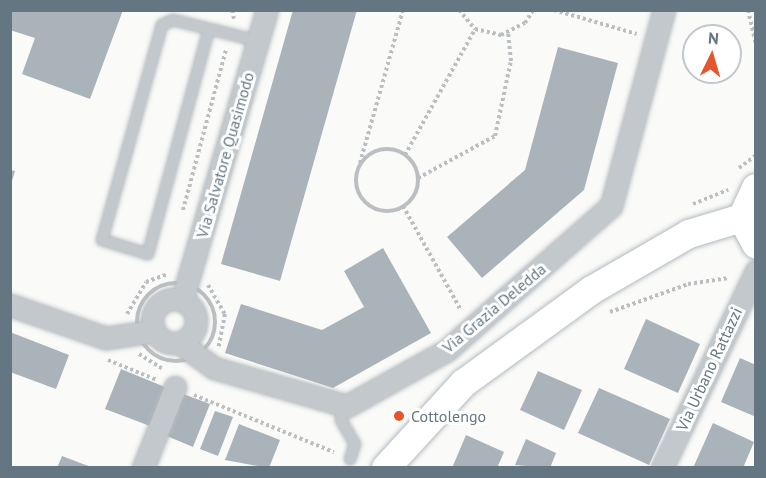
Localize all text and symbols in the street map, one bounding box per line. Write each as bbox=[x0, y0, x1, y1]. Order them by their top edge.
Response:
north arrow bbox=[682, 24, 742, 84]
text: N bbox=[707, 28, 719, 48]
street label: Via Salvatore Quasimodo bbox=[192, 70, 258, 240]
street label: Via Grazia Deledda bbox=[438, 259, 550, 357]
street label: Via Urbano Rattazzi bbox=[672, 304, 746, 434]
place label: Cottolengo bbox=[411, 406, 486, 426]
marker: Cottolengo bbox=[392, 409, 406, 423]

